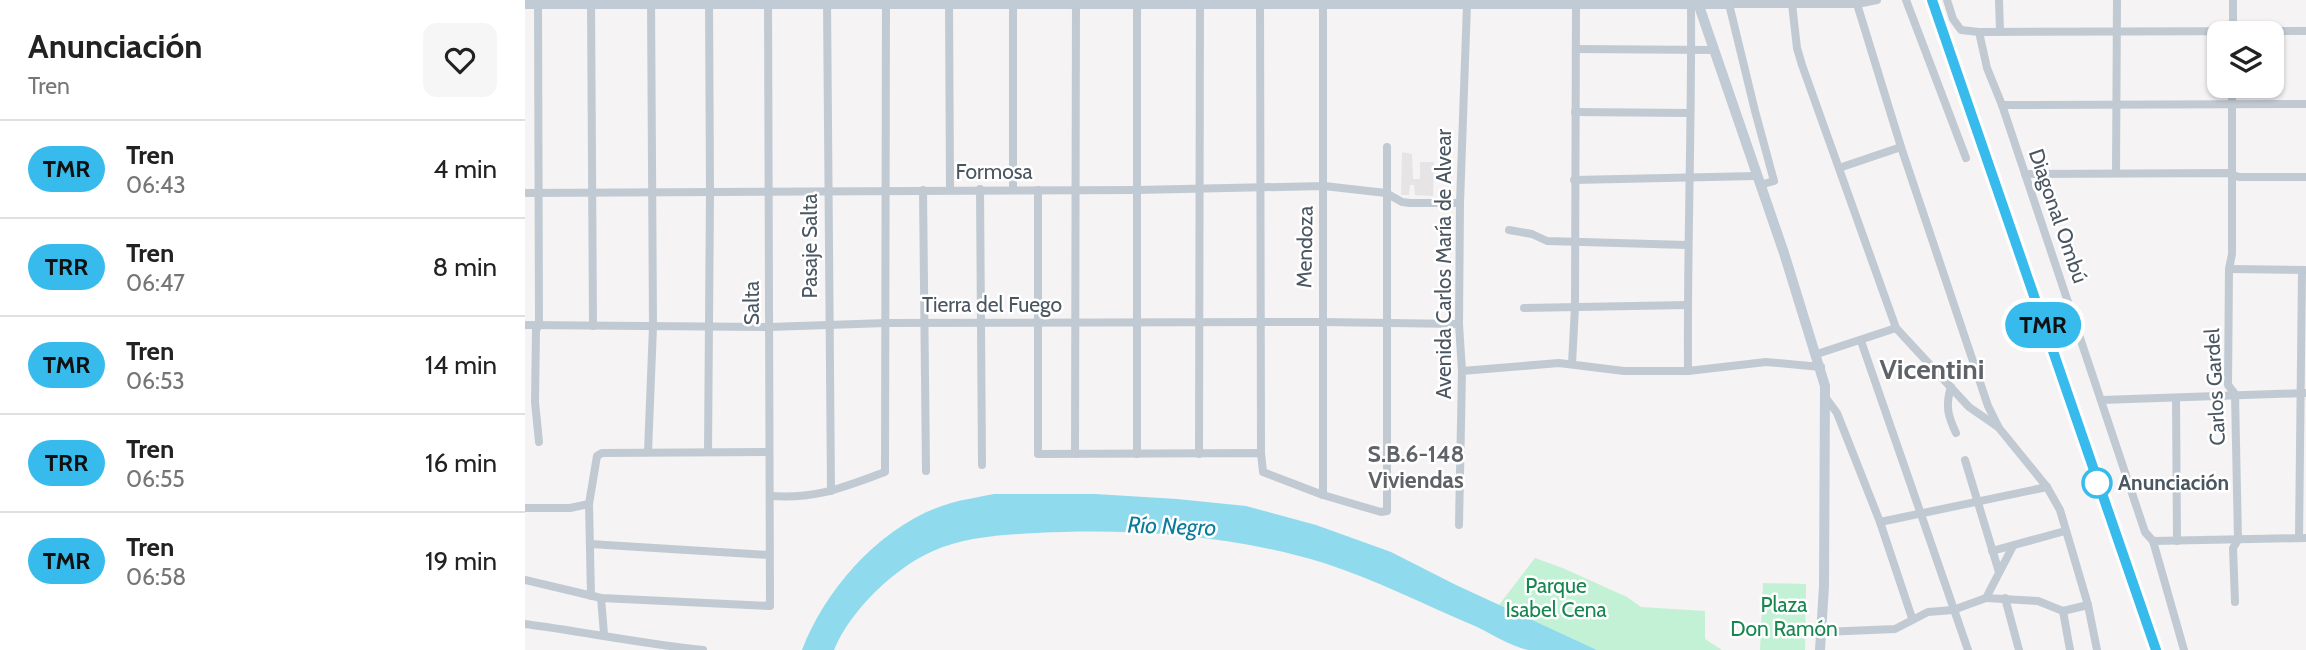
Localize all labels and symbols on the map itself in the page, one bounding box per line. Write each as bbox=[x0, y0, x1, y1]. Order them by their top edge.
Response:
street label: Avenida Carlos María de Alvear bbox=[1431, 128, 1456, 399]
street label: Diagonal Ombú bbox=[2024, 145, 2093, 286]
street label: Formosa bbox=[956, 159, 1033, 184]
street label: Pasaje Salta bbox=[797, 194, 823, 298]
street label: Mendoza bbox=[1291, 206, 1318, 288]
street label: Salta bbox=[739, 281, 764, 325]
street label: Tierra del Fuego bbox=[922, 292, 1062, 317]
line badge: TMR bbox=[2003, 302, 2083, 348]
street label: Carlos Gardel bbox=[2199, 328, 2230, 446]
district label: Vicentini bbox=[1880, 352, 1984, 386]
district label: S.B.6-148 Viviendas bbox=[1368, 440, 1464, 494]
marker: Anunciación bbox=[2082, 468, 2112, 498]
place label: Anunciación bbox=[2118, 470, 2229, 495]
water label: Río Negro bbox=[1127, 510, 1217, 542]
park label: Parque Isabel Cena bbox=[1505, 573, 1607, 622]
park label: Plaza Don Ramón bbox=[1730, 592, 1838, 641]

